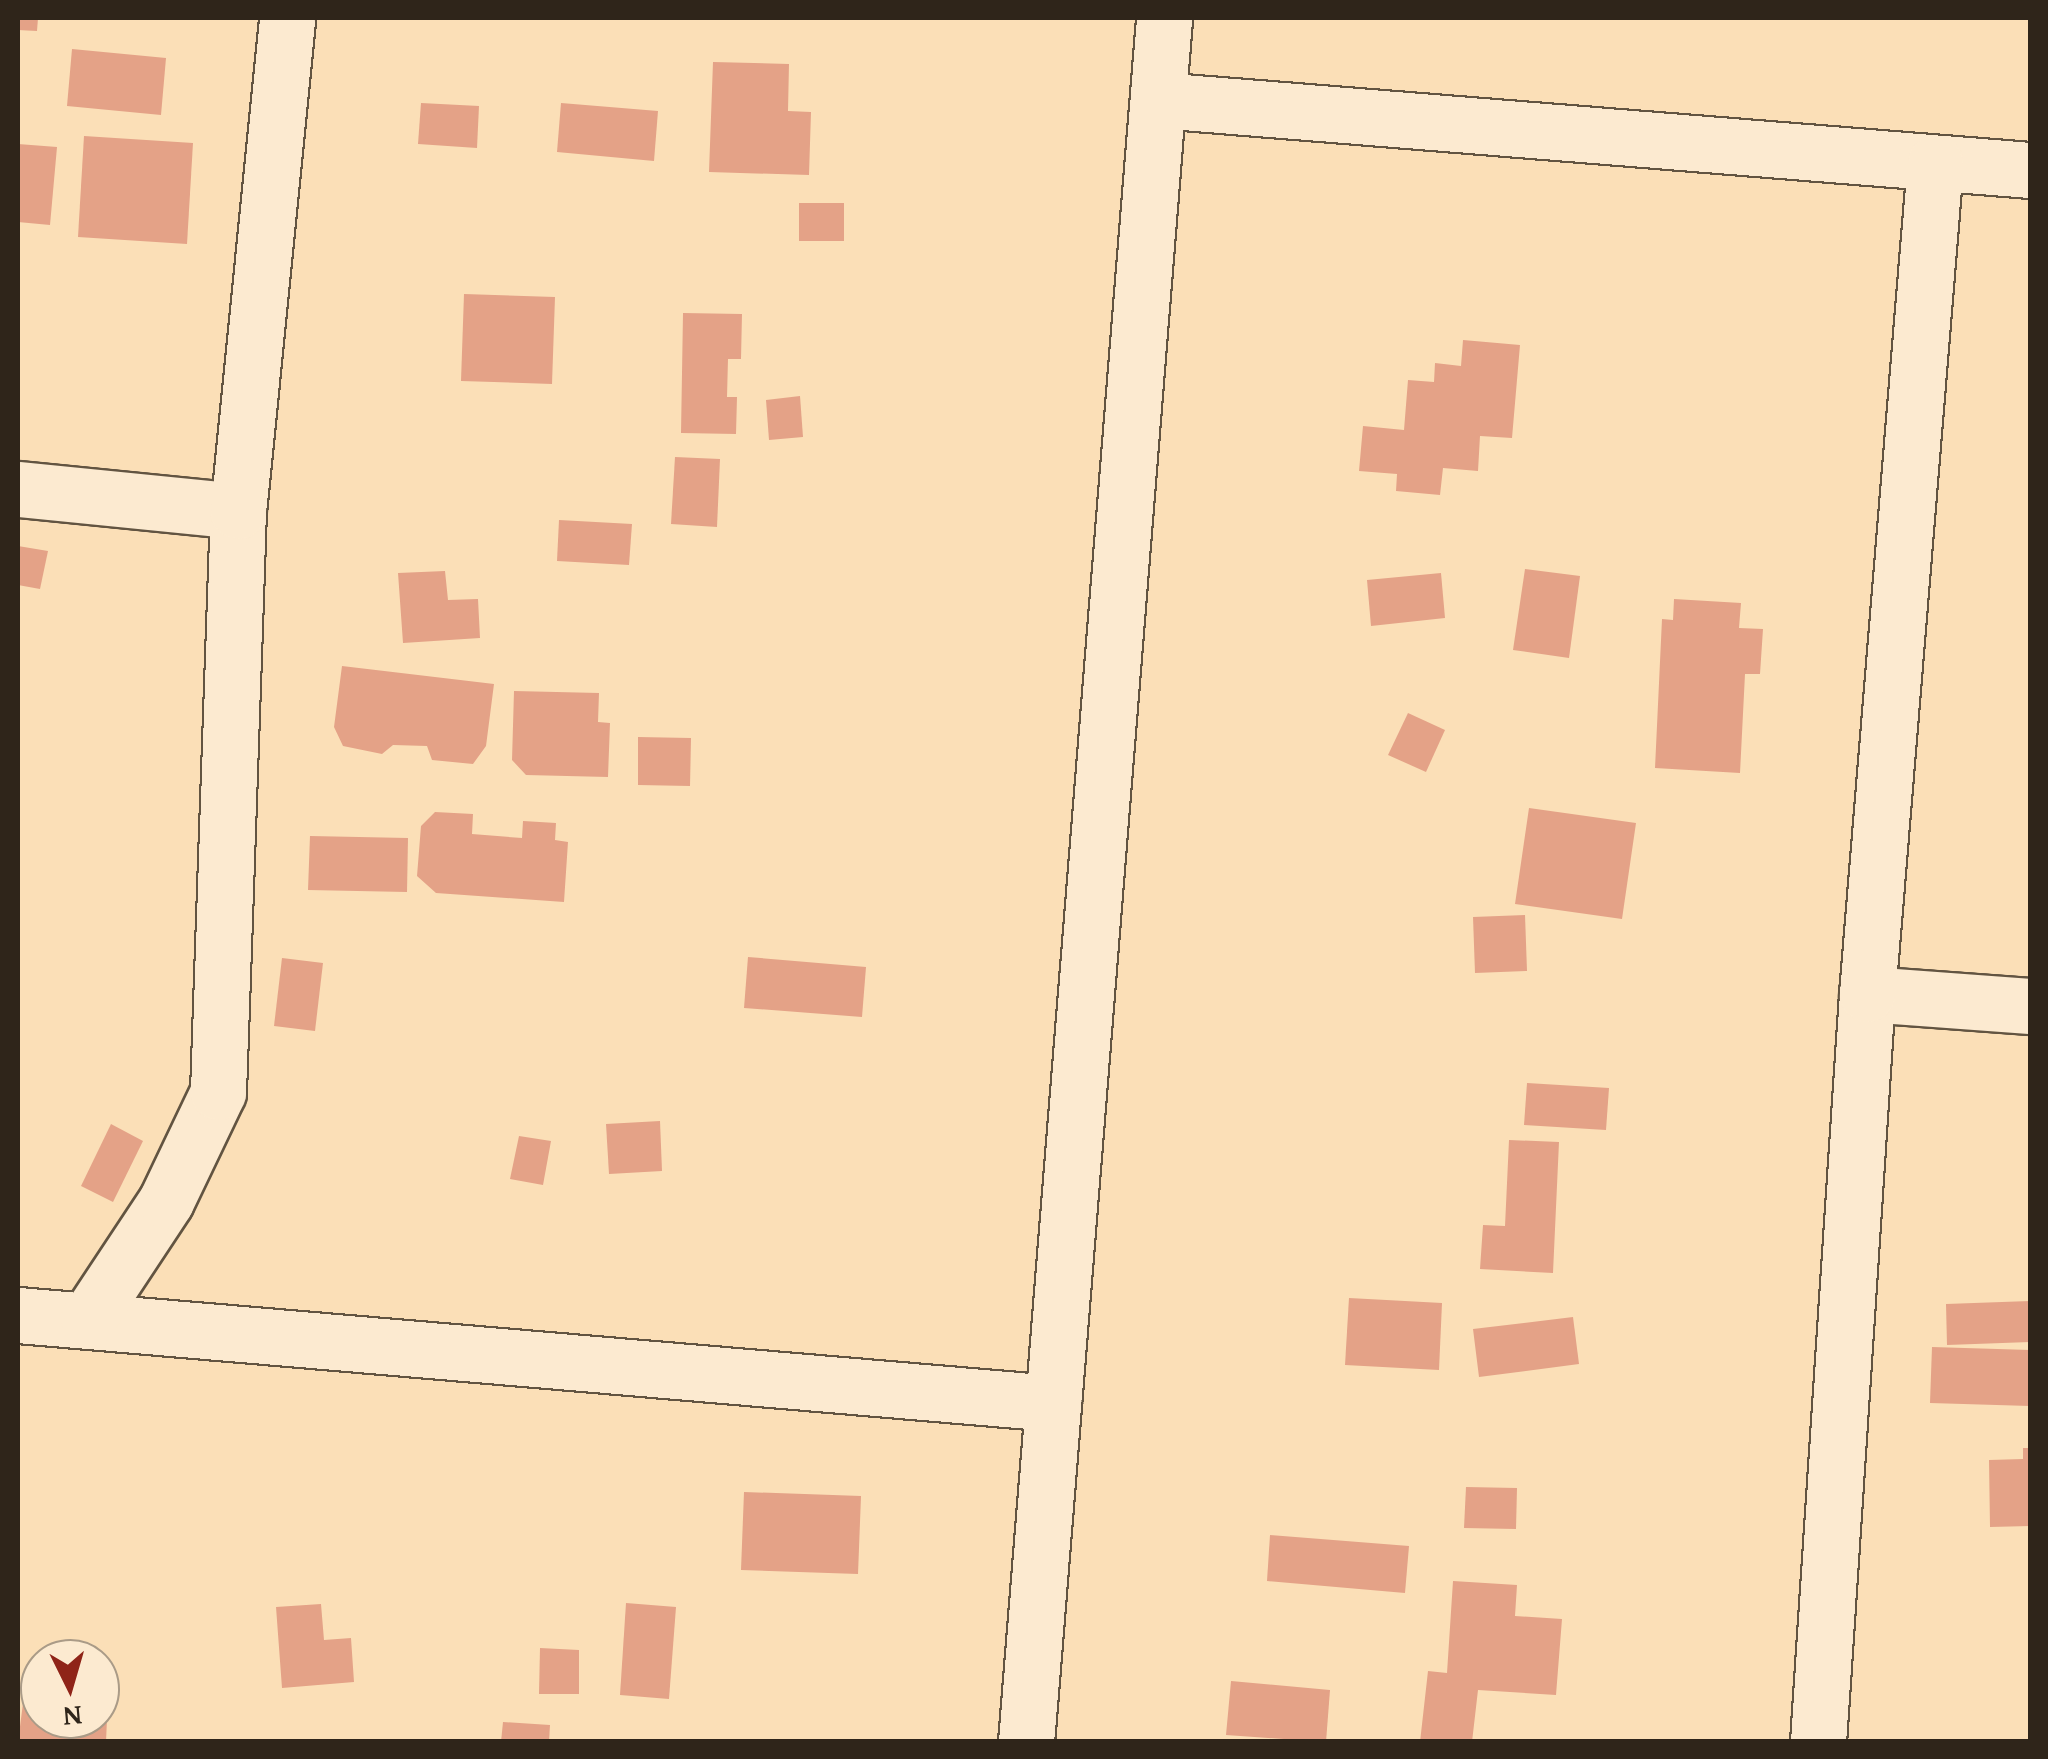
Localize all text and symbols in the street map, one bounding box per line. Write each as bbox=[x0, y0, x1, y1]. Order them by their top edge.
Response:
north arrow bbox=[20, 1639, 120, 1739]
text: N bbox=[61, 1696, 84, 1739]

